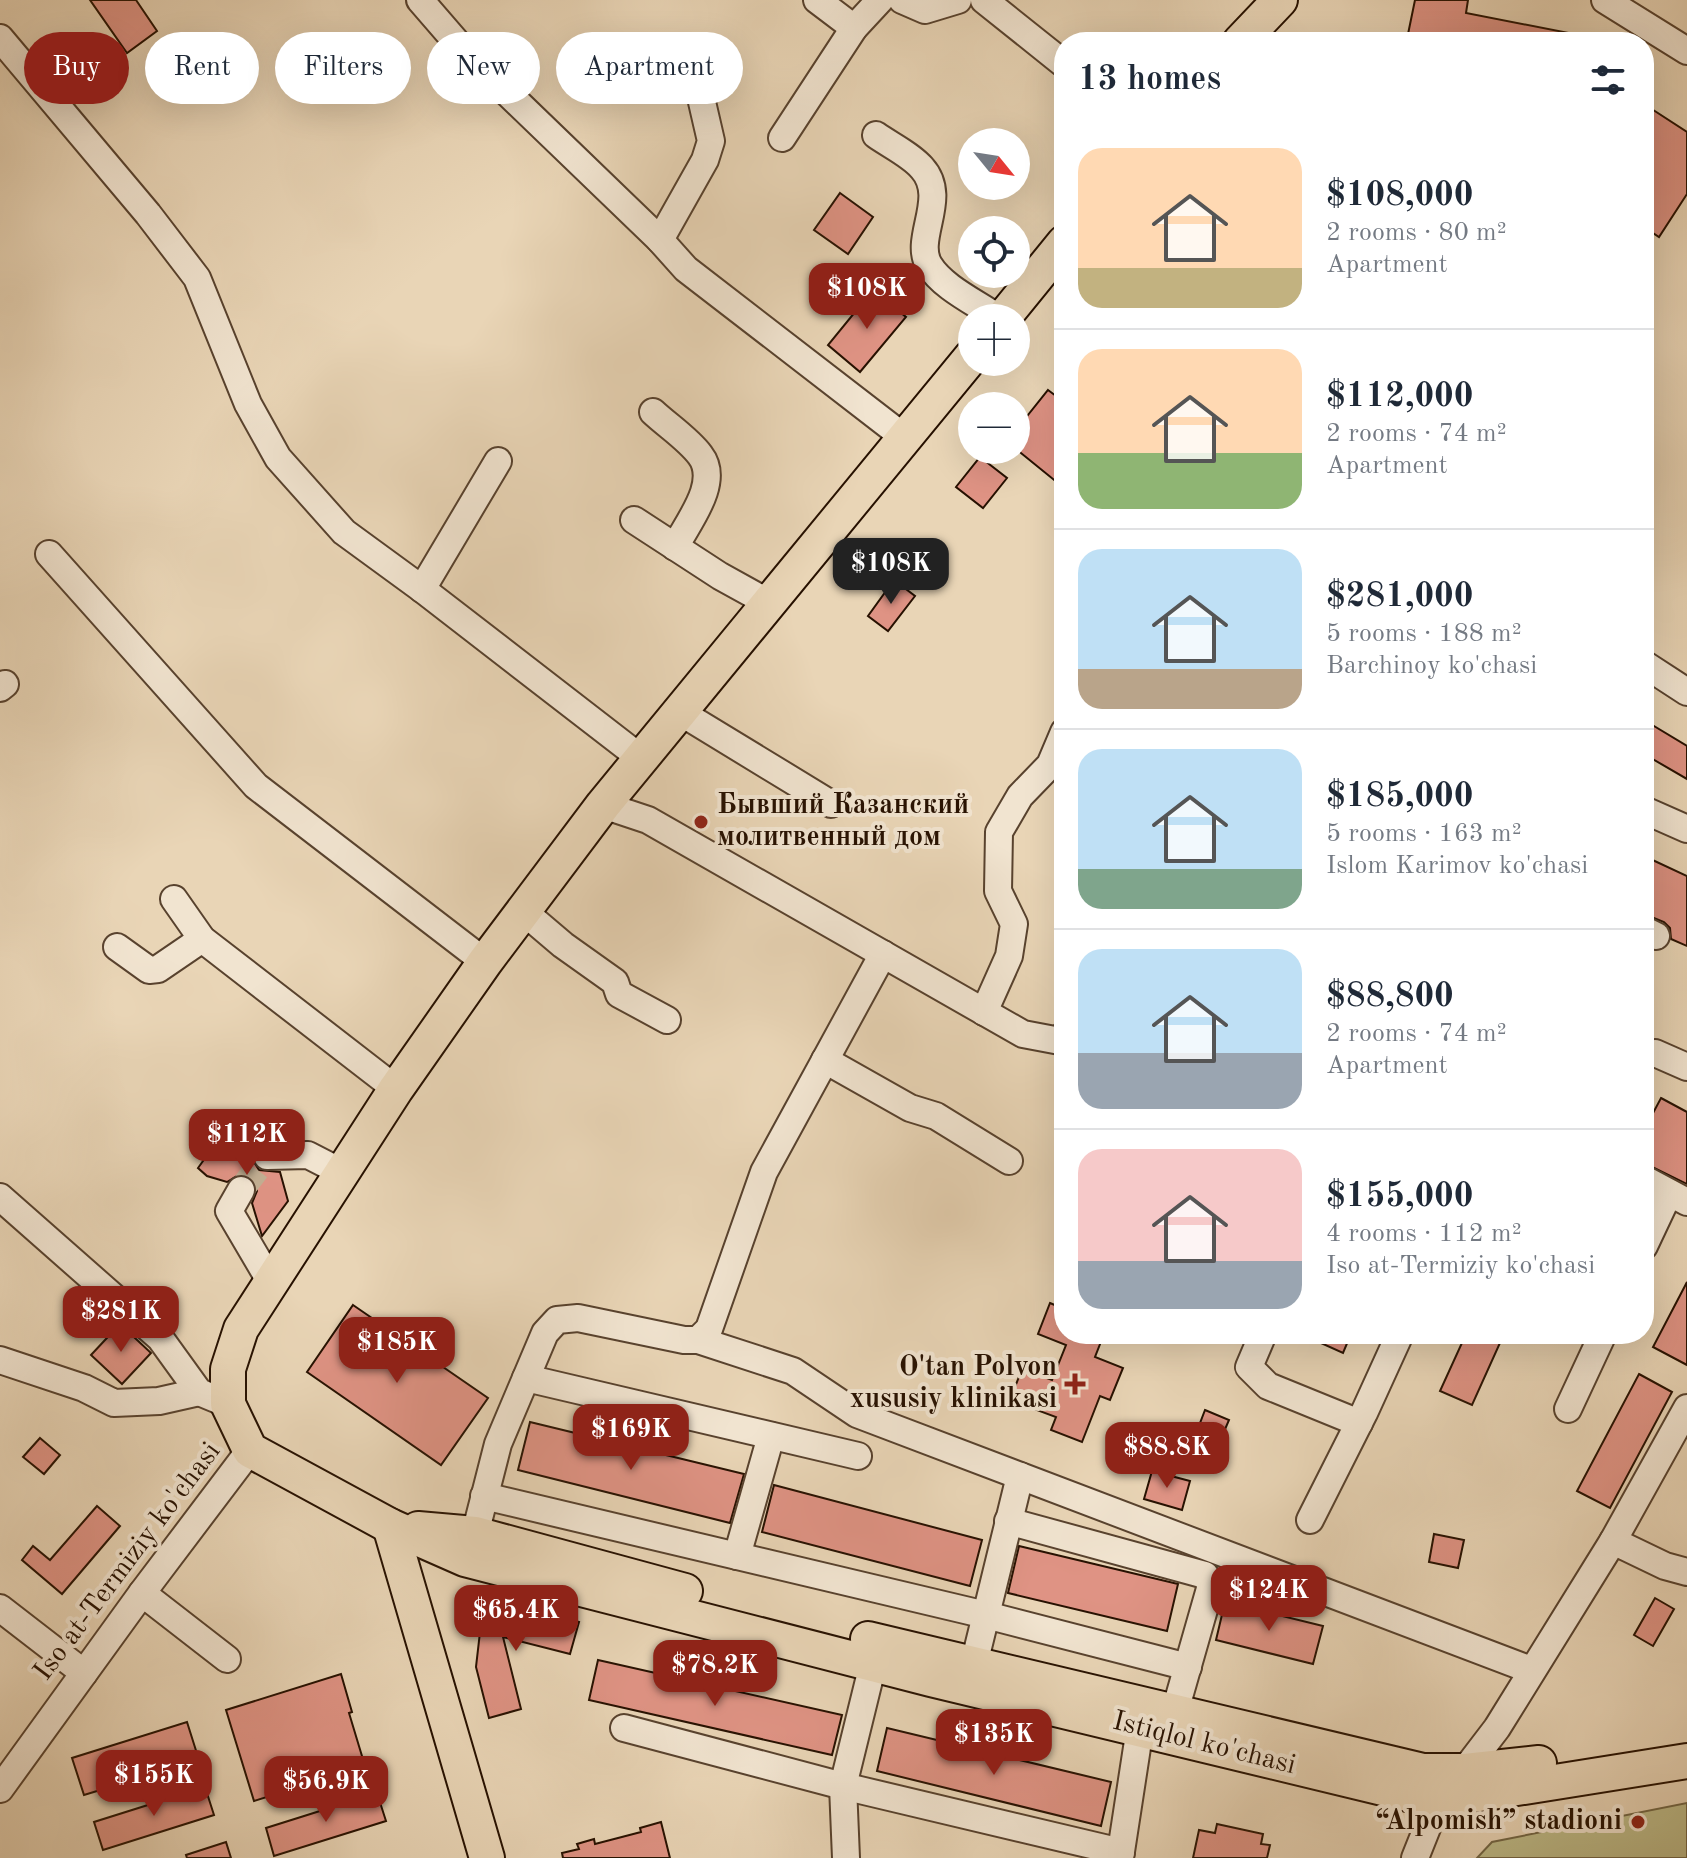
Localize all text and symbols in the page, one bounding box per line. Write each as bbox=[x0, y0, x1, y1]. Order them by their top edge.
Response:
chip: Buy bbox=[24, 32, 129, 104]
chip: Rent bbox=[145, 32, 259, 104]
chip: Filters bbox=[275, 32, 411, 104]
chip: New bbox=[427, 32, 540, 104]
chip: Apartment bbox=[556, 32, 743, 104]
icon: filters bbox=[1586, 58, 1630, 102]
text: 13 homes bbox=[1078, 63, 1221, 97]
north arrow bbox=[958, 128, 1030, 200]
map controls bbox=[958, 128, 1030, 464]
text: $108,000 bbox=[1326, 179, 1474, 213]
icon: home bbox=[1142, 180, 1238, 276]
button: locate bbox=[958, 216, 1030, 288]
text: 2 rooms · 80 m² bbox=[1326, 220, 1507, 246]
text: Apartment bbox=[1326, 252, 1448, 278]
pin: $108K bbox=[811, 263, 923, 331]
text: $108K bbox=[827, 276, 907, 302]
button: + bbox=[958, 304, 1030, 376]
text: $112,000 bbox=[1326, 380, 1474, 414]
icon: home bbox=[1142, 381, 1238, 477]
button: − bbox=[958, 392, 1030, 464]
text: 2 rooms · 74 m² bbox=[1326, 421, 1507, 447]
text: Apartment bbox=[1326, 453, 1448, 479]
pin: $108K bbox=[835, 538, 947, 606]
text: $108K bbox=[851, 551, 931, 577]
text: $281,000 bbox=[1326, 580, 1474, 614]
icon: home bbox=[1142, 581, 1238, 677]
text: 5 rooms · 188 m² bbox=[1326, 621, 1522, 647]
text: Barchinoy ko'chasi bbox=[1326, 653, 1537, 679]
text: $185,000 bbox=[1326, 780, 1474, 814]
icon: home bbox=[1142, 781, 1238, 877]
place label: Бывший Казанский молитвенный дом bbox=[717, 791, 969, 852]
marker: Бывший Казанский молитвенный дом bbox=[692, 813, 710, 831]
text: 5 rooms · 163 m² bbox=[1326, 821, 1522, 847]
text: Islom Karimov ko'chasi bbox=[1326, 853, 1588, 879]
text: $88,800 bbox=[1326, 980, 1454, 1014]
icon: home bbox=[1142, 981, 1238, 1077]
text: 2 rooms · 74 m² bbox=[1326, 1021, 1507, 1047]
text: Apartment bbox=[1326, 1053, 1448, 1079]
pin: $112K bbox=[191, 1109, 303, 1177]
text: $112K bbox=[207, 1122, 287, 1148]
text: $155,000 bbox=[1326, 1180, 1474, 1214]
icon: home bbox=[1142, 1181, 1238, 1277]
text: 4 rooms · 112 m² bbox=[1326, 1221, 1522, 1247]
text: Iso at-Termiziy ko'chasi bbox=[1326, 1253, 1595, 1279]
pin: $281K bbox=[65, 1286, 177, 1354]
text: $281K bbox=[81, 1299, 161, 1325]
pin: $185K bbox=[341, 1317, 453, 1385]
text: $185K bbox=[357, 1330, 437, 1356]
place label: O'tan Polvon xususiy klinikasi bbox=[850, 1354, 1057, 1414]
marker: O'tan Polvon xususiy klinikasi bbox=[1064, 1373, 1086, 1395]
pin: $169K bbox=[575, 1404, 687, 1472]
text: $169K bbox=[591, 1417, 671, 1443]
pin: $88.8K bbox=[1102, 1422, 1232, 1490]
text: $88.8K bbox=[1123, 1435, 1211, 1461]
street label: Iso at-Termiziy ko'chasi bbox=[30, 1438, 226, 1686]
pin: $124K bbox=[1213, 1565, 1325, 1633]
text: $124K bbox=[1229, 1578, 1309, 1604]
pin: $65.4K bbox=[451, 1585, 581, 1653]
text: $65.4K bbox=[472, 1598, 560, 1624]
pin: $78.2K bbox=[650, 1640, 780, 1708]
text: $78.2K bbox=[671, 1653, 759, 1679]
street label: Istiqlol ko'chasi bbox=[1110, 1708, 1298, 1780]
pin: $135K bbox=[938, 1709, 1050, 1777]
text: $135K bbox=[954, 1722, 1034, 1748]
pin: $155K bbox=[98, 1750, 210, 1818]
pin: $56.9K bbox=[261, 1756, 391, 1824]
text: $155K bbox=[114, 1763, 194, 1789]
text: $56.9K bbox=[282, 1769, 370, 1795]
place label: “Alpomish” stadioni bbox=[1376, 1808, 1622, 1836]
marker: “Alpomish” stadioni bbox=[1629, 1813, 1647, 1831]

